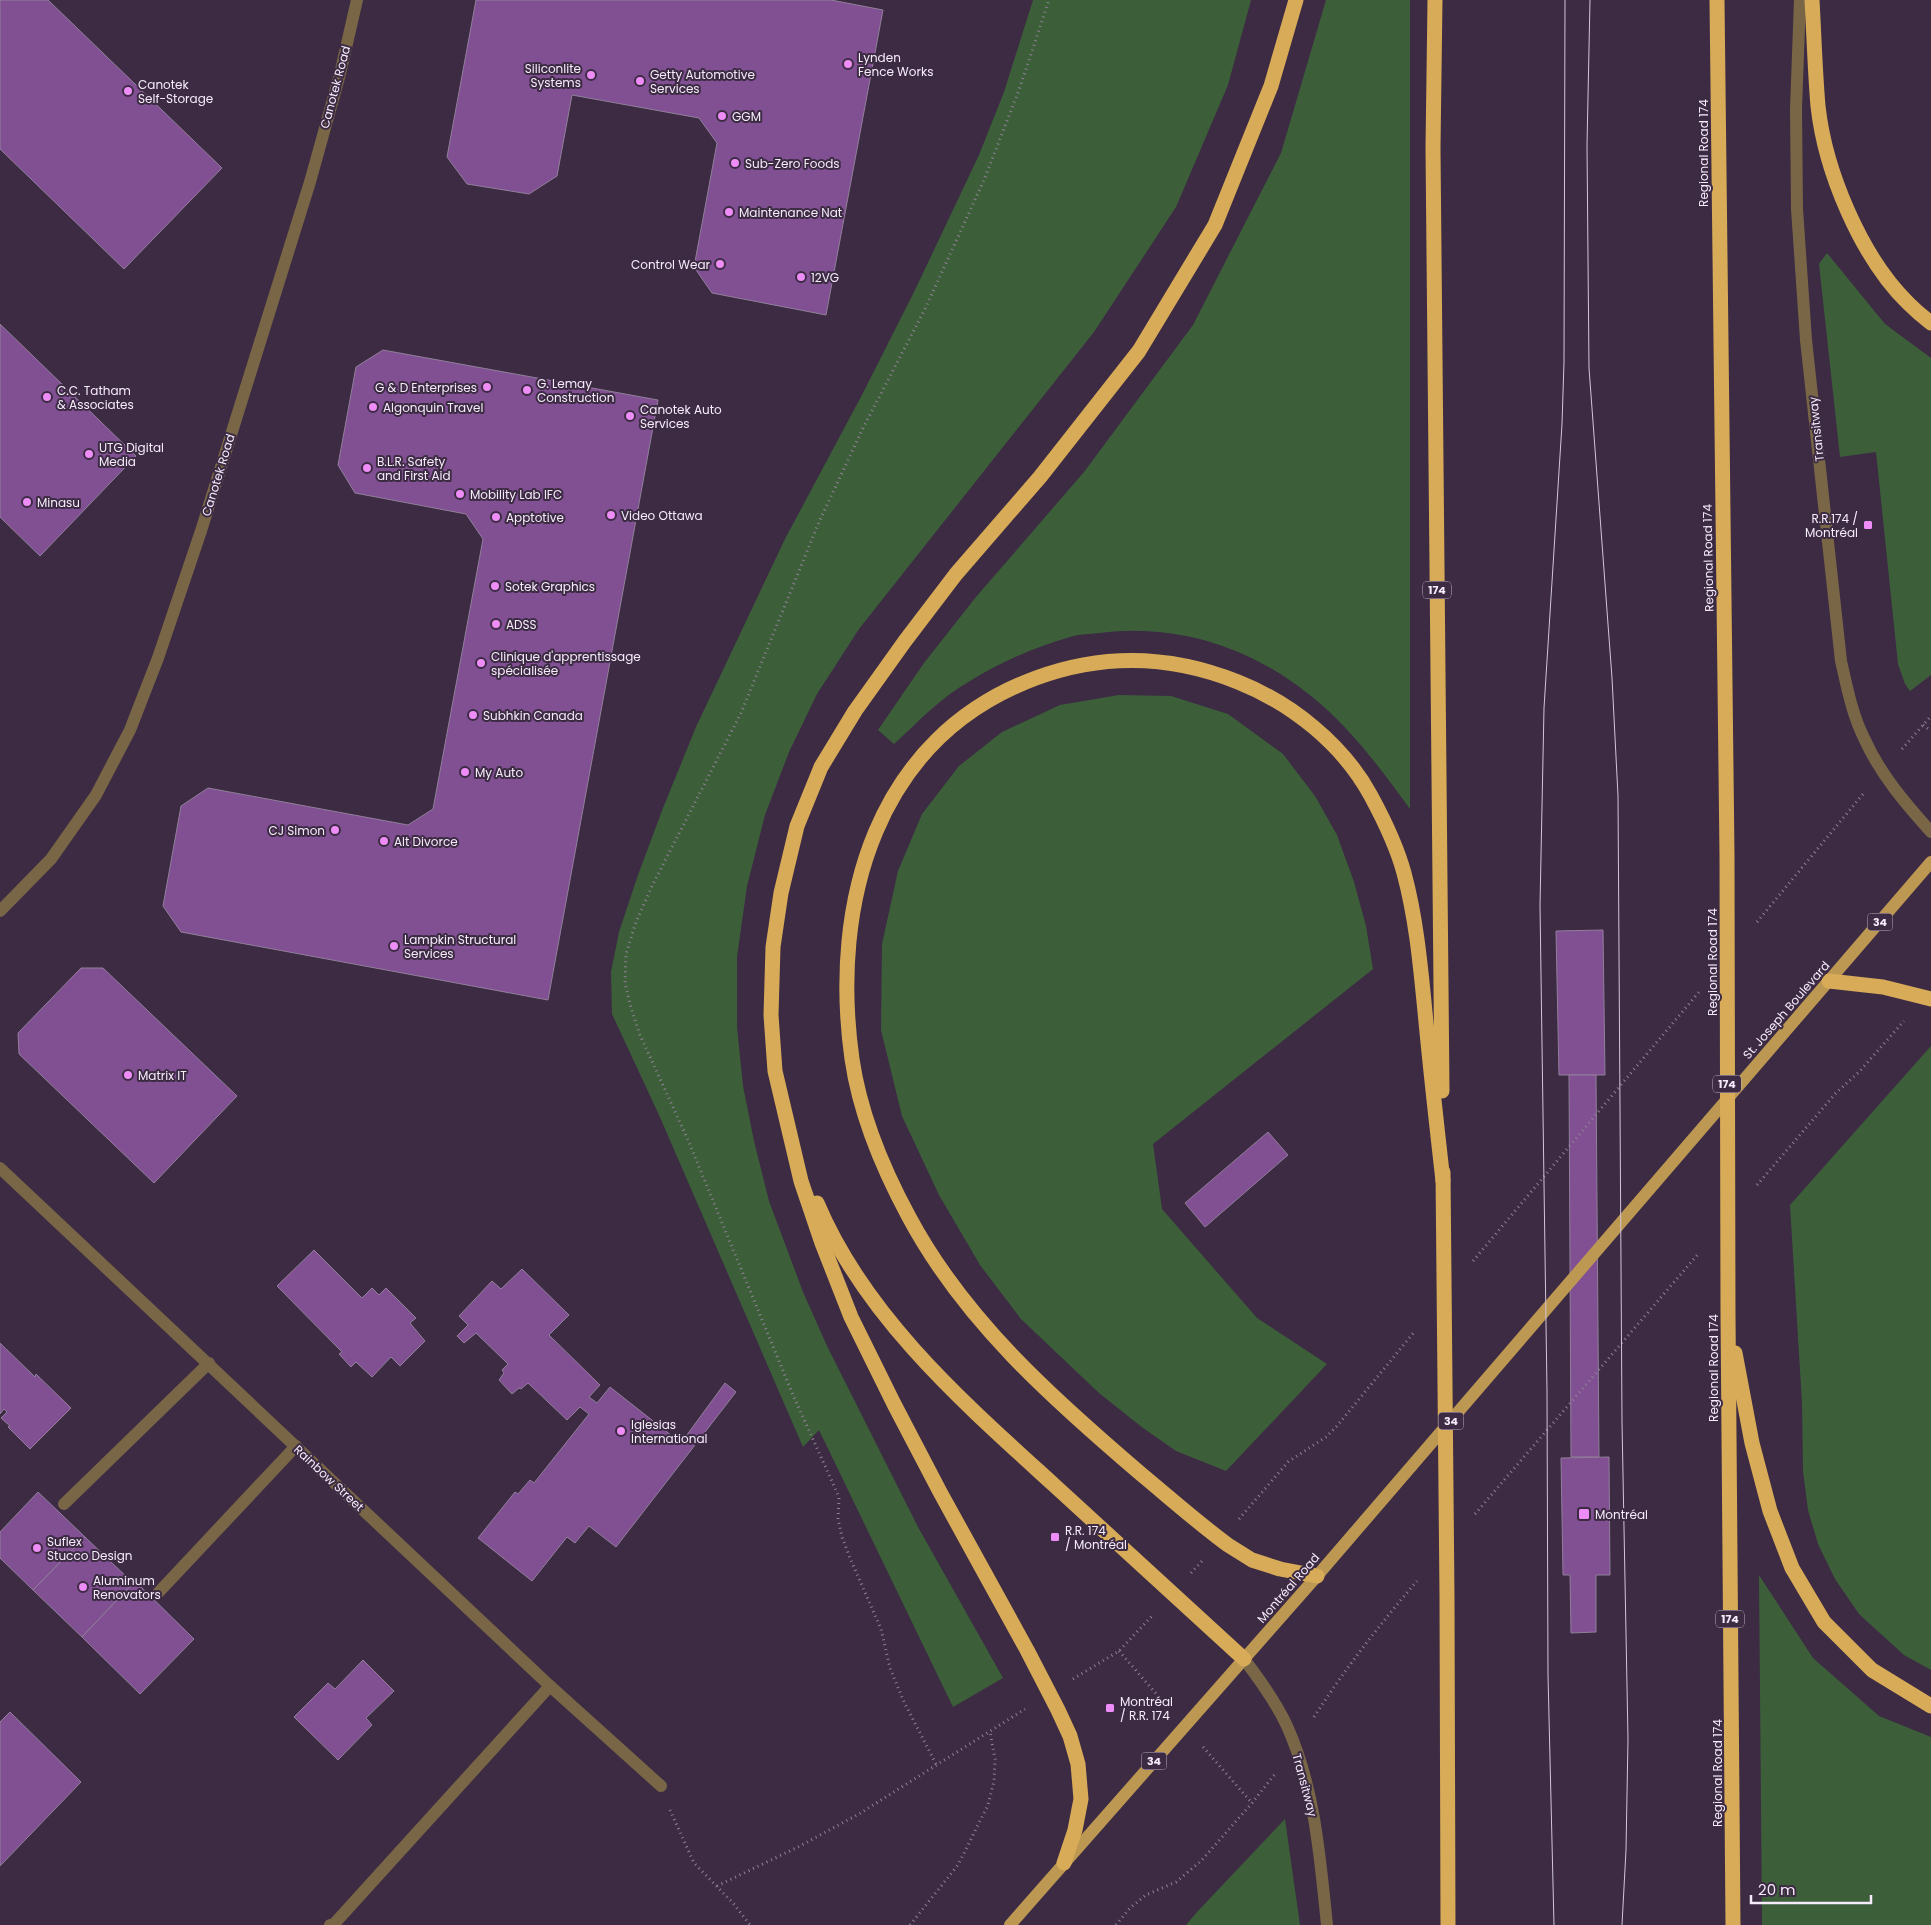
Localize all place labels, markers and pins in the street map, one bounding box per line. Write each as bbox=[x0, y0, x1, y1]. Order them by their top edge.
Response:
place label: Lynden Fence Works bbox=[858, 49, 933, 80]
marker: Lynden Fence Works bbox=[842, 58, 854, 70]
place label: Siliconlite Systems bbox=[525, 60, 581, 91]
place label: Getty Automotive Services bbox=[650, 66, 755, 97]
marker: Siliconlite Systems bbox=[585, 69, 597, 81]
marker: Getty Automotive Services bbox=[634, 75, 646, 87]
place label: Canotek Self-Storage bbox=[138, 76, 213, 107]
marker: Canotek Self-Storage bbox=[122, 85, 134, 97]
place label: GGM bbox=[732, 108, 761, 125]
marker: GGM bbox=[716, 110, 728, 122]
place label: Sub-Zero Foods bbox=[745, 155, 840, 172]
marker: Sub-Zero Foods bbox=[729, 157, 741, 169]
place label: Maintenance Nat bbox=[739, 204, 842, 221]
marker: Maintenance Nat bbox=[723, 206, 735, 218]
place label: Control Wear bbox=[631, 256, 711, 273]
marker: Control Wear bbox=[714, 258, 726, 270]
place label: 12VG bbox=[811, 269, 839, 286]
marker: 12VG bbox=[795, 271, 807, 283]
place label: G. Lemay Construction bbox=[537, 375, 614, 406]
place label: G & D Enterprises bbox=[375, 379, 477, 396]
marker: G & D Enterprises bbox=[481, 381, 493, 393]
place label: C.C. Tatham & Associates bbox=[57, 382, 134, 413]
marker: G. Lemay Construction bbox=[521, 384, 533, 396]
marker: C.C. Tatham & Associates bbox=[41, 391, 53, 403]
place label: Algonquin Travel bbox=[383, 399, 483, 416]
marker: Algonquin Travel bbox=[367, 401, 379, 413]
place label: Canotek Auto Services bbox=[640, 401, 722, 432]
marker: Canotek Auto Services bbox=[624, 410, 636, 422]
place label: UTG Digital Media bbox=[99, 439, 164, 470]
marker: UTG Digital Media bbox=[83, 448, 95, 460]
place label: B.L.R. Safety and First Aid bbox=[377, 453, 451, 484]
marker: B.L.R. Safety and First Aid bbox=[361, 462, 373, 474]
place label: Mobility Lab IFC bbox=[470, 486, 562, 503]
marker: Mobility Lab IFC bbox=[454, 488, 466, 500]
place label: Minasu bbox=[37, 494, 80, 511]
marker: Minasu bbox=[21, 496, 33, 508]
place label: Video Ottawa bbox=[621, 507, 703, 524]
place label: Apptotive bbox=[506, 509, 564, 526]
marker: Video Ottawa bbox=[605, 509, 617, 521]
place label: R.R.174 / Montréal bbox=[1805, 510, 1858, 541]
marker: Apptotive bbox=[490, 511, 502, 523]
marker: R.R.174 / Montréal bbox=[1862, 519, 1874, 531]
place label: Sotek Graphics bbox=[505, 578, 595, 595]
marker: Sotek Graphics bbox=[489, 580, 501, 592]
place label: ADSS bbox=[506, 616, 537, 633]
marker: ADSS bbox=[490, 618, 502, 630]
place label: Clinique d'apprentissage spécialisée bbox=[491, 648, 641, 679]
marker: Clinique d'apprentissage spécialisée bbox=[475, 657, 487, 669]
place label: Subhkin Canada bbox=[483, 707, 583, 724]
marker: Subhkin Canada bbox=[467, 709, 479, 721]
place label: My Auto bbox=[475, 764, 523, 781]
marker: My Auto bbox=[459, 766, 471, 778]
place label: CJ Simon bbox=[268, 822, 325, 839]
marker: CJ Simon bbox=[329, 824, 341, 836]
place label: Alt Divorce bbox=[394, 833, 458, 850]
marker: Alt Divorce bbox=[378, 835, 390, 847]
place label: Lampkin Structural Services bbox=[404, 931, 516, 962]
marker: Lampkin Structural Services bbox=[388, 940, 400, 952]
place label: Matrix IT bbox=[138, 1067, 187, 1084]
marker: Matrix IT bbox=[122, 1069, 134, 1081]
place label: Iglesias International bbox=[631, 1416, 708, 1447]
marker: Iglesias International bbox=[615, 1425, 627, 1437]
place label: Montréal bbox=[1595, 1506, 1648, 1523]
marker: Montréal bbox=[1577, 1507, 1591, 1521]
place label: R.R. 174 / Montréal bbox=[1065, 1522, 1127, 1553]
marker: R.R. 174 / Montréal bbox=[1049, 1531, 1061, 1543]
place label: Suflex Stucco Design bbox=[47, 1533, 132, 1564]
marker: Suflex Stucco Design bbox=[31, 1542, 43, 1554]
place label: Aluminum Renovators bbox=[93, 1572, 161, 1603]
marker: Aluminum Renovators bbox=[77, 1581, 89, 1593]
place label: Montréal / R.R. 174 bbox=[1120, 1693, 1173, 1724]
marker: Montréal / R.R. 174 bbox=[1104, 1702, 1116, 1714]

